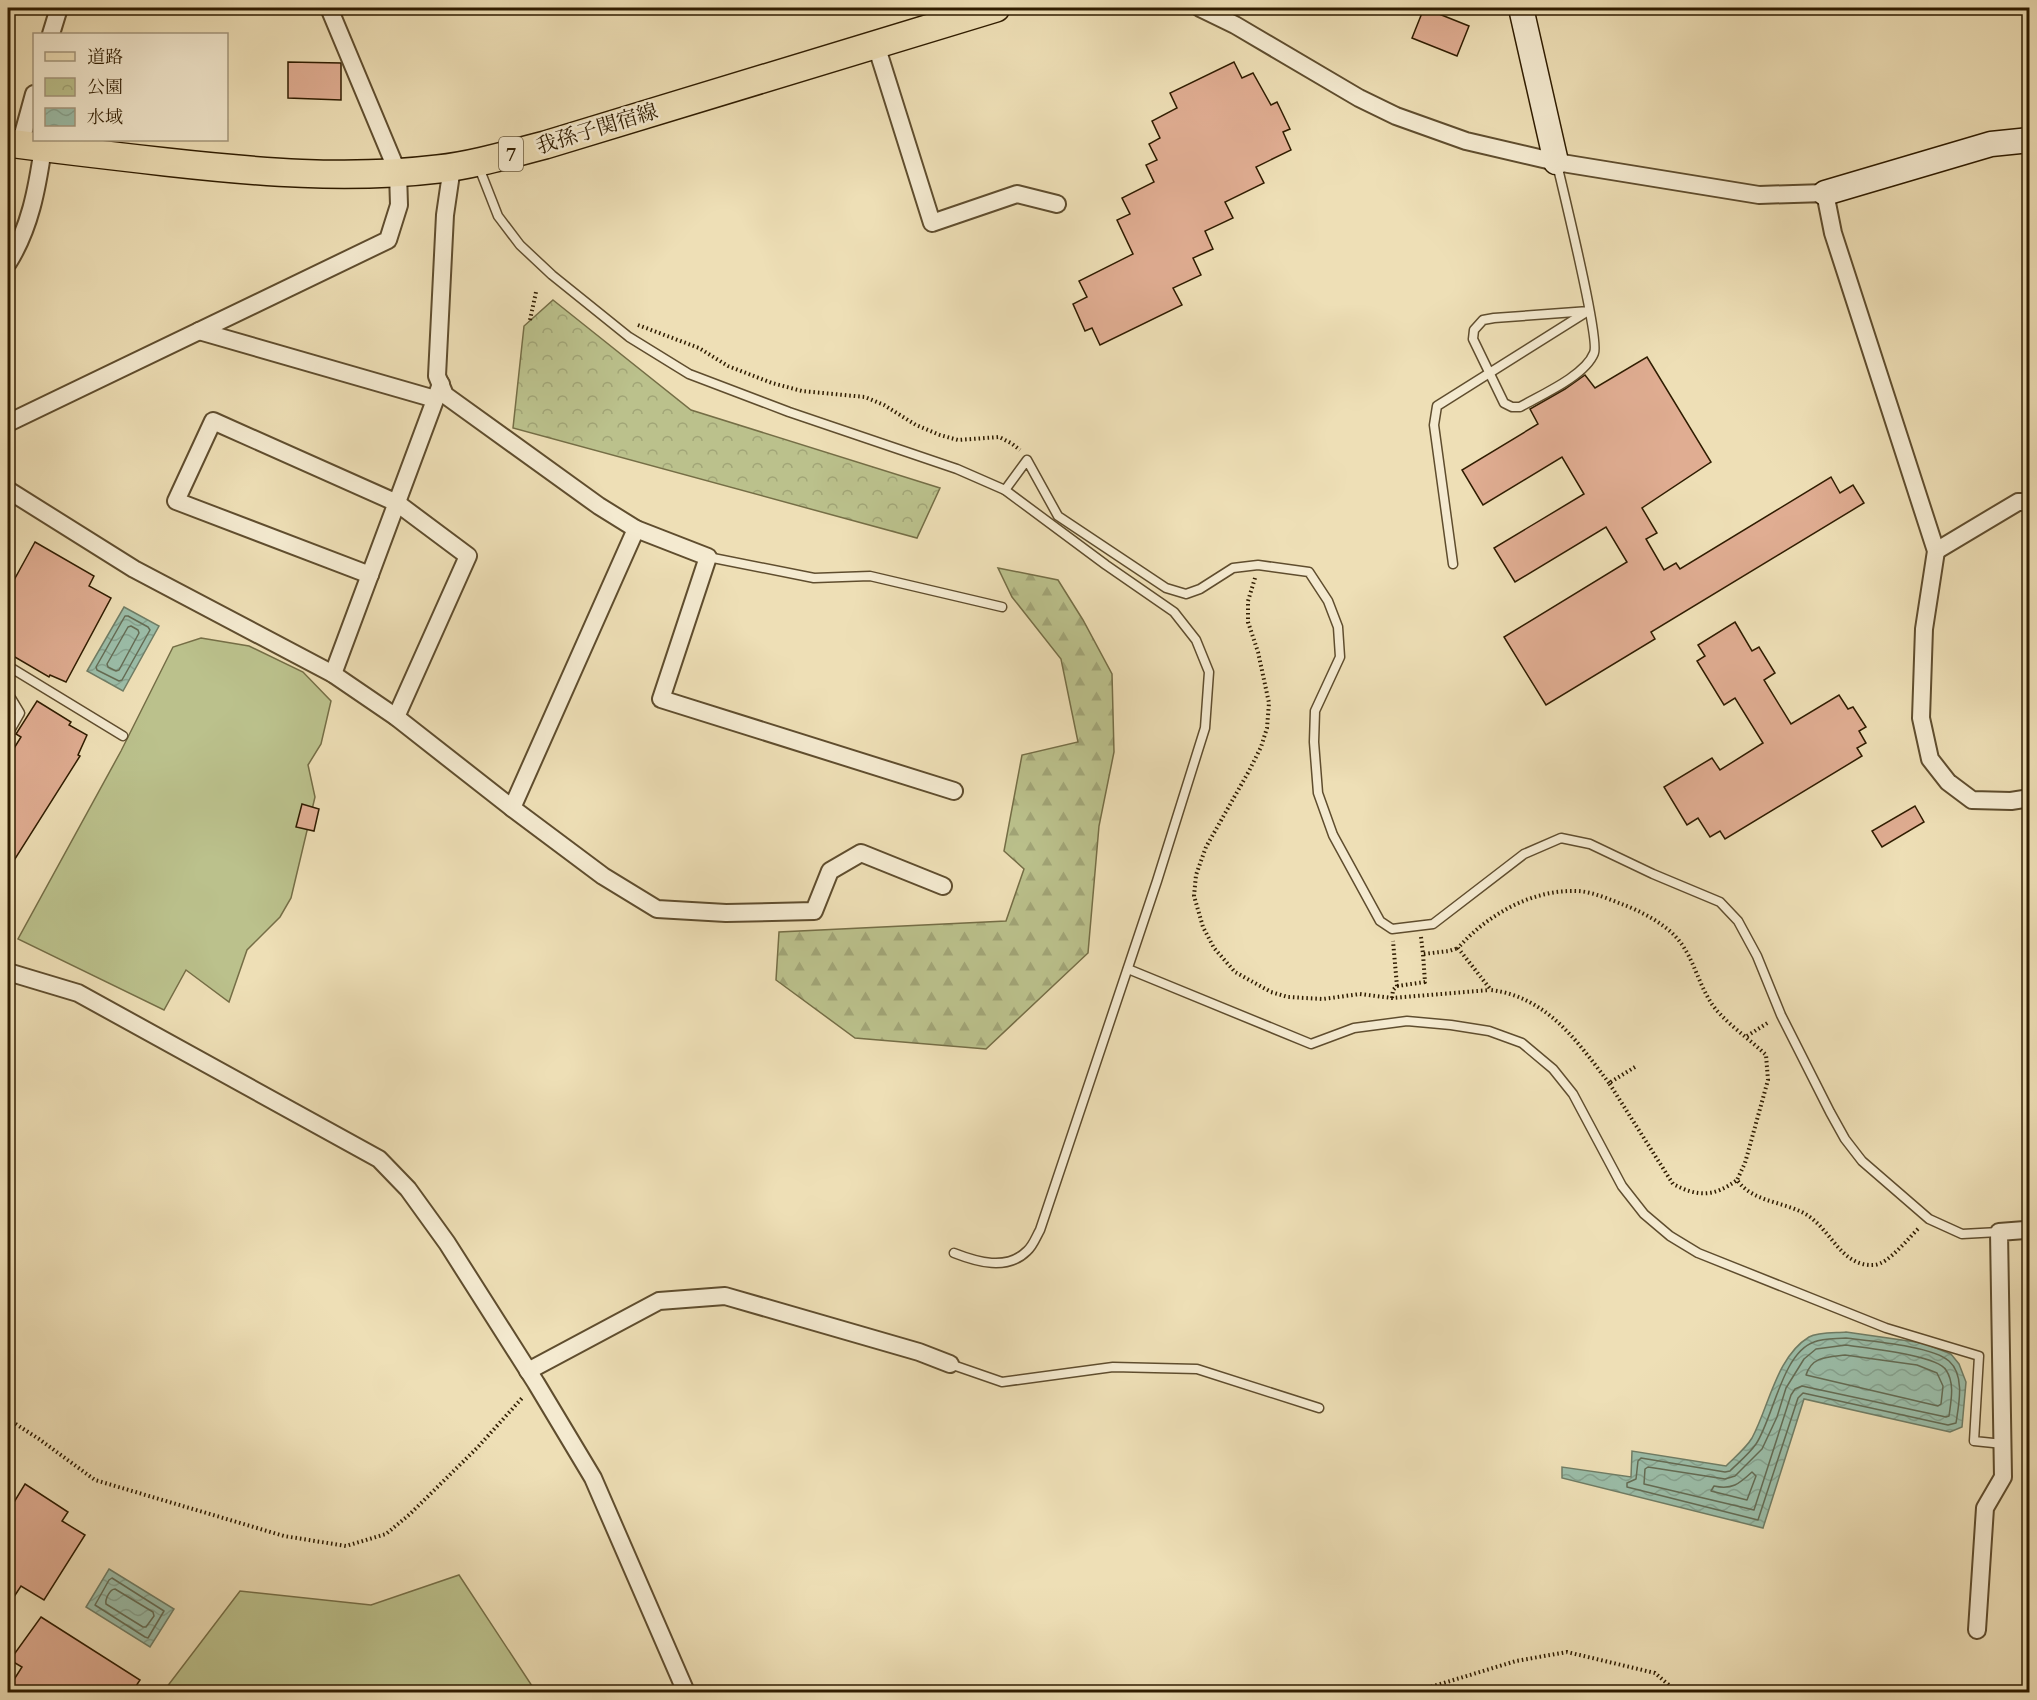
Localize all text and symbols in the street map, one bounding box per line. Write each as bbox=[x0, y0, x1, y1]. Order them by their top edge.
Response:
legend bbox=[33, 33, 228, 141]
text: 道路 bbox=[87, 45, 123, 70]
text: 公園 bbox=[87, 75, 123, 100]
street label: 我孫子関宿線 bbox=[533, 97, 661, 161]
text: 水域 bbox=[87, 105, 123, 130]
road number: 7 bbox=[499, 137, 523, 171]

